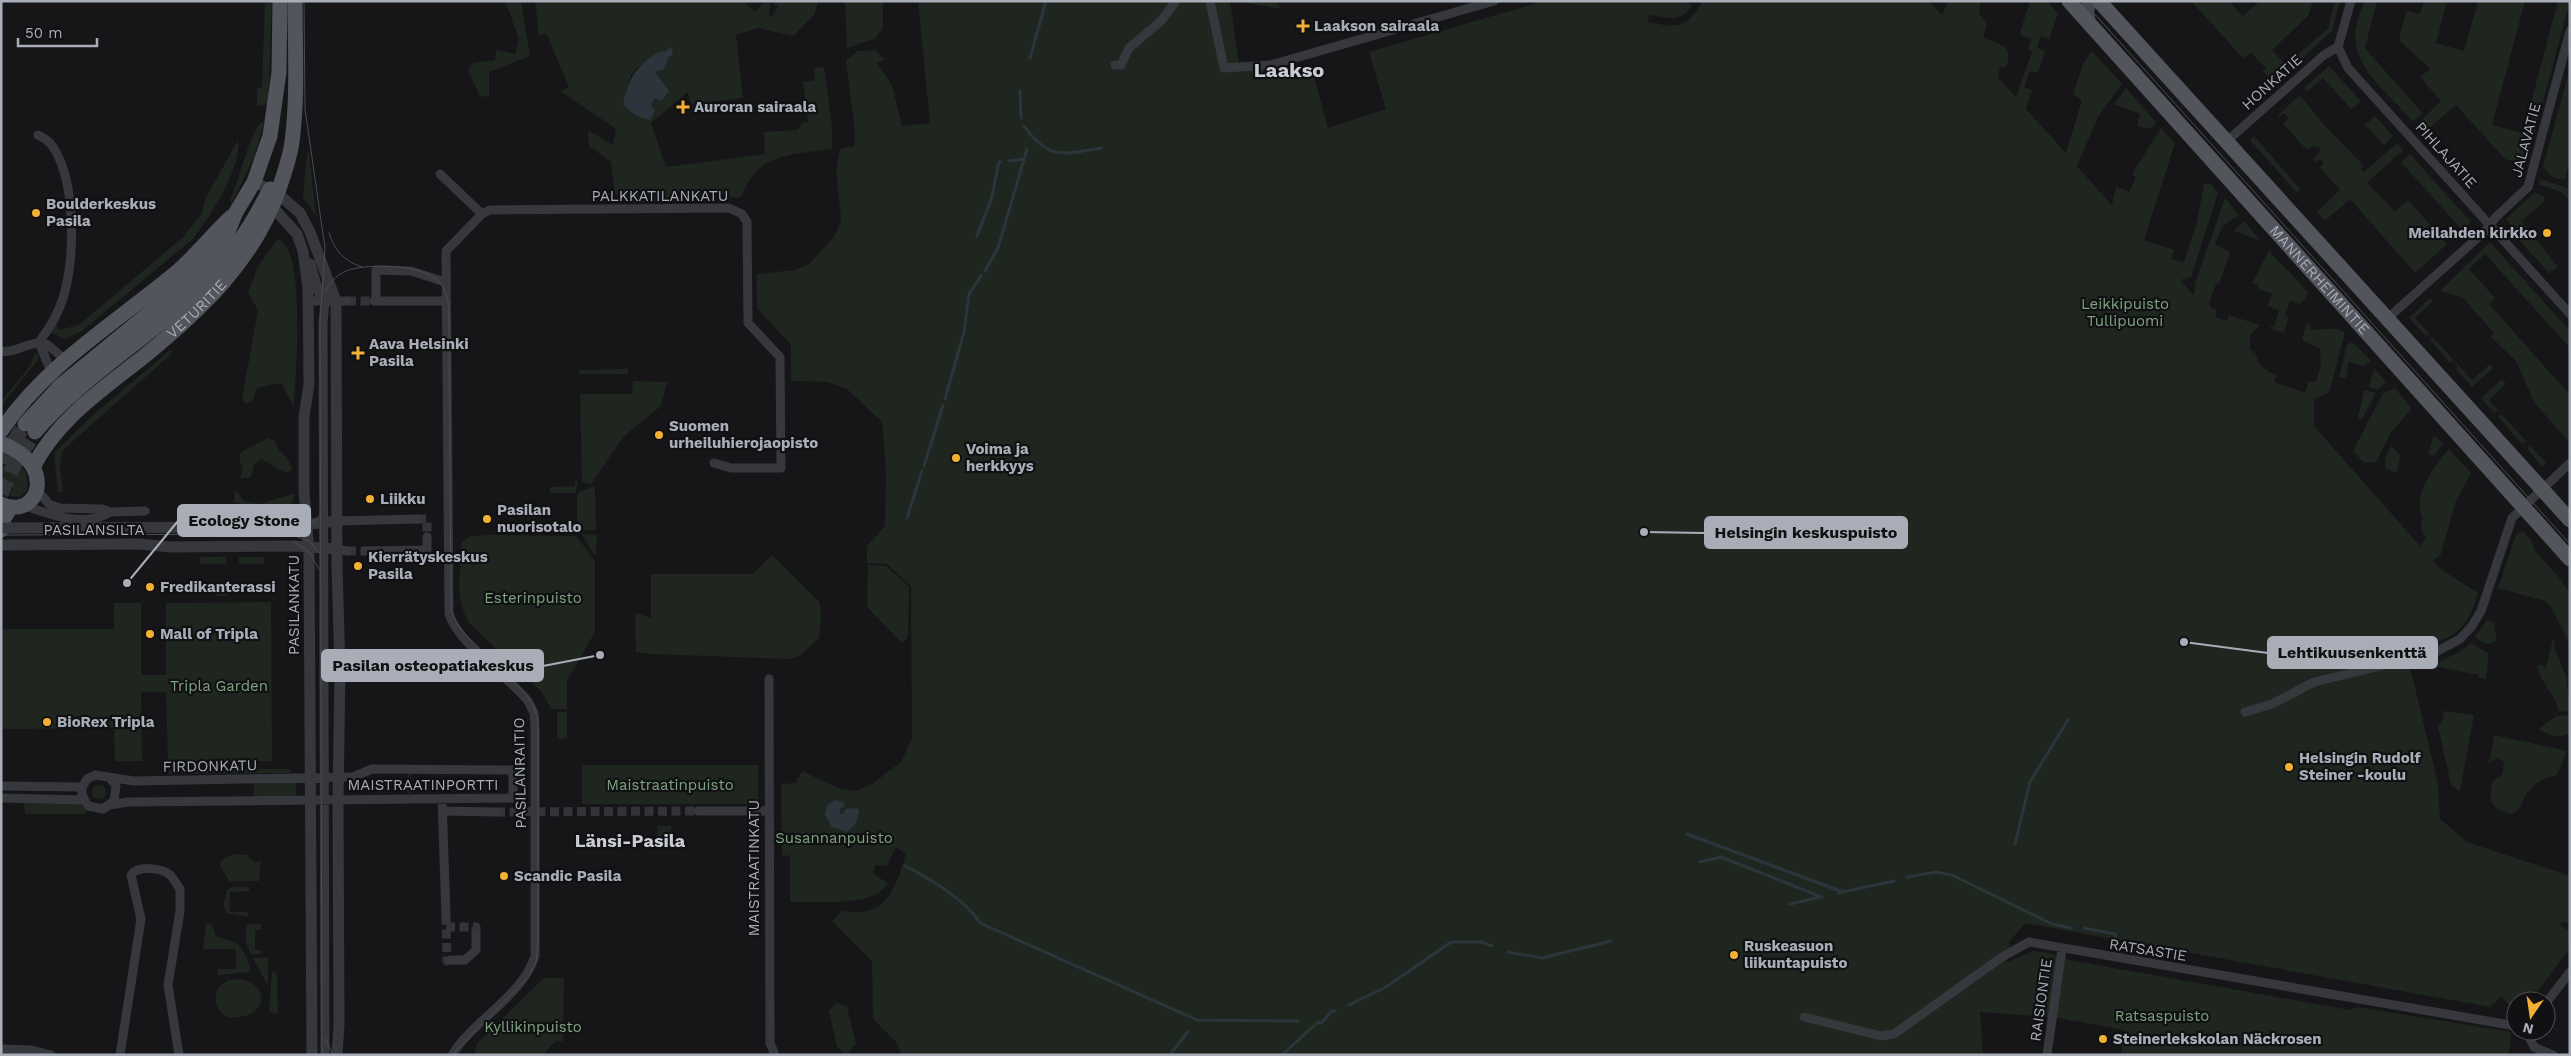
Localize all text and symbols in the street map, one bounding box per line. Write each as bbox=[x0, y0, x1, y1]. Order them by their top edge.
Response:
scale bar bbox=[18, 15, 96, 47]
place label: Laakson sairaala bbox=[1314, 17, 1440, 35]
marker: Laakson sairaala bbox=[1296, 19, 1310, 33]
text: 50 m bbox=[25, 24, 62, 42]
street label: HONKATIE bbox=[2238, 50, 2306, 114]
district label: Laakso bbox=[1254, 58, 1324, 82]
place label: Auroran sairaala bbox=[694, 98, 816, 116]
marker: Auroran sairaala bbox=[676, 100, 690, 114]
street label: JALAVATIE bbox=[2507, 101, 2545, 179]
street label: PIHLAJATIE bbox=[2411, 118, 2481, 192]
street label: PALKKATILANKATU bbox=[592, 187, 728, 205]
place label: Boulderkeskus Pasila bbox=[46, 195, 156, 230]
marker: Boulderkeskus Pasila bbox=[30, 207, 42, 219]
street label: MANNERHEIMINTIE bbox=[2266, 222, 2373, 338]
place label: Meilahden kirkko bbox=[2408, 224, 2537, 242]
marker: Meilahden kirkko bbox=[2541, 227, 2553, 239]
street label: VETURITIE bbox=[163, 276, 230, 342]
park label: Leikkipuisto Tullipuomi bbox=[2081, 295, 2169, 330]
place label: Aava Helsinki Pasila bbox=[369, 335, 469, 370]
marker: Aava Helsinki Pasila bbox=[351, 346, 365, 360]
place label: Suomen urheiluhierojaopisto bbox=[669, 417, 818, 452]
marker: Suomen urheiluhierojaopisto bbox=[653, 429, 665, 441]
place label: Voima ja herkkyys bbox=[966, 440, 1034, 475]
marker: Voima ja herkkyys bbox=[950, 452, 962, 464]
place label: Liikku bbox=[380, 490, 426, 508]
marker: Liikku bbox=[364, 493, 376, 505]
place label: Pasilan nuorisotalo bbox=[497, 501, 582, 536]
callout: Ecology Stone bbox=[178, 505, 310, 536]
text: Ecology Stone bbox=[188, 511, 300, 530]
marker: Pasilan nuorisotalo bbox=[481, 513, 493, 525]
callout: Helsingin keskuspuisto bbox=[1705, 517, 1907, 548]
street label: PASILANSILTA bbox=[44, 521, 145, 539]
text: Helsingin keskuspuisto bbox=[1715, 523, 1898, 542]
place label: Kierrätyskeskus Pasila bbox=[368, 548, 488, 583]
street label: PASILANKATU bbox=[285, 555, 303, 655]
marker: Kierrätyskeskus Pasila bbox=[352, 560, 364, 572]
place label: Fredikanterassi bbox=[160, 578, 276, 596]
marker: Fredikanterassi bbox=[144, 581, 156, 593]
park label: Esterinpuisto bbox=[484, 589, 582, 607]
place label: Mall of Tripla bbox=[160, 625, 258, 643]
marker: Mall of Tripla bbox=[144, 628, 156, 640]
callout: Lehtikuusenkenttä bbox=[2268, 637, 2437, 668]
text: Lehtikuusenkenttä bbox=[2277, 643, 2427, 662]
callout: Pasilan osteopatiakeskus bbox=[322, 650, 543, 681]
text: Pasilan osteopatiakeskus bbox=[332, 656, 534, 675]
park label: Tripla Garden bbox=[170, 677, 268, 695]
place label: BioRex Tripla bbox=[57, 713, 155, 731]
marker: BioRex Tripla bbox=[41, 716, 53, 728]
street label: PASILANRAITIO bbox=[510, 717, 530, 829]
place label: Helsingin Rudolf Steiner -koulu bbox=[2299, 749, 2422, 784]
street label: FIRDONKATU bbox=[163, 756, 257, 776]
marker: Helsingin Rudolf Steiner -koulu bbox=[2283, 761, 2295, 773]
street label: MAISTRAATINPORTTI bbox=[348, 776, 498, 794]
park label: Maistraatinpuisto bbox=[606, 776, 734, 794]
street label: MAISTRAATINKATU bbox=[745, 800, 763, 936]
park label: Susannanpuisto bbox=[775, 829, 893, 847]
district label: Länsi-Pasila bbox=[575, 830, 686, 851]
place label: Scandic Pasila bbox=[514, 867, 622, 885]
marker: Scandic Pasila bbox=[498, 870, 510, 882]
street label: RATSASTIE bbox=[2108, 935, 2188, 965]
place label: Ruskeasuon liikuntapuisto bbox=[1744, 937, 1847, 972]
marker: Ruskeasuon liikuntapuisto bbox=[1728, 949, 1740, 961]
street label: RAISIONTIE bbox=[2026, 957, 2056, 1043]
north arrow bbox=[2506, 991, 2556, 1041]
park label: Ratsaspuisto bbox=[2115, 1007, 2209, 1025]
park label: Kyllikinpuisto bbox=[484, 1018, 582, 1036]
text: N bbox=[2521, 1020, 2535, 1038]
place label: Steinerlekskolan Näckrosen bbox=[2113, 1030, 2322, 1048]
marker: Steinerlekskolan Näckrosen bbox=[2097, 1033, 2109, 1045]

